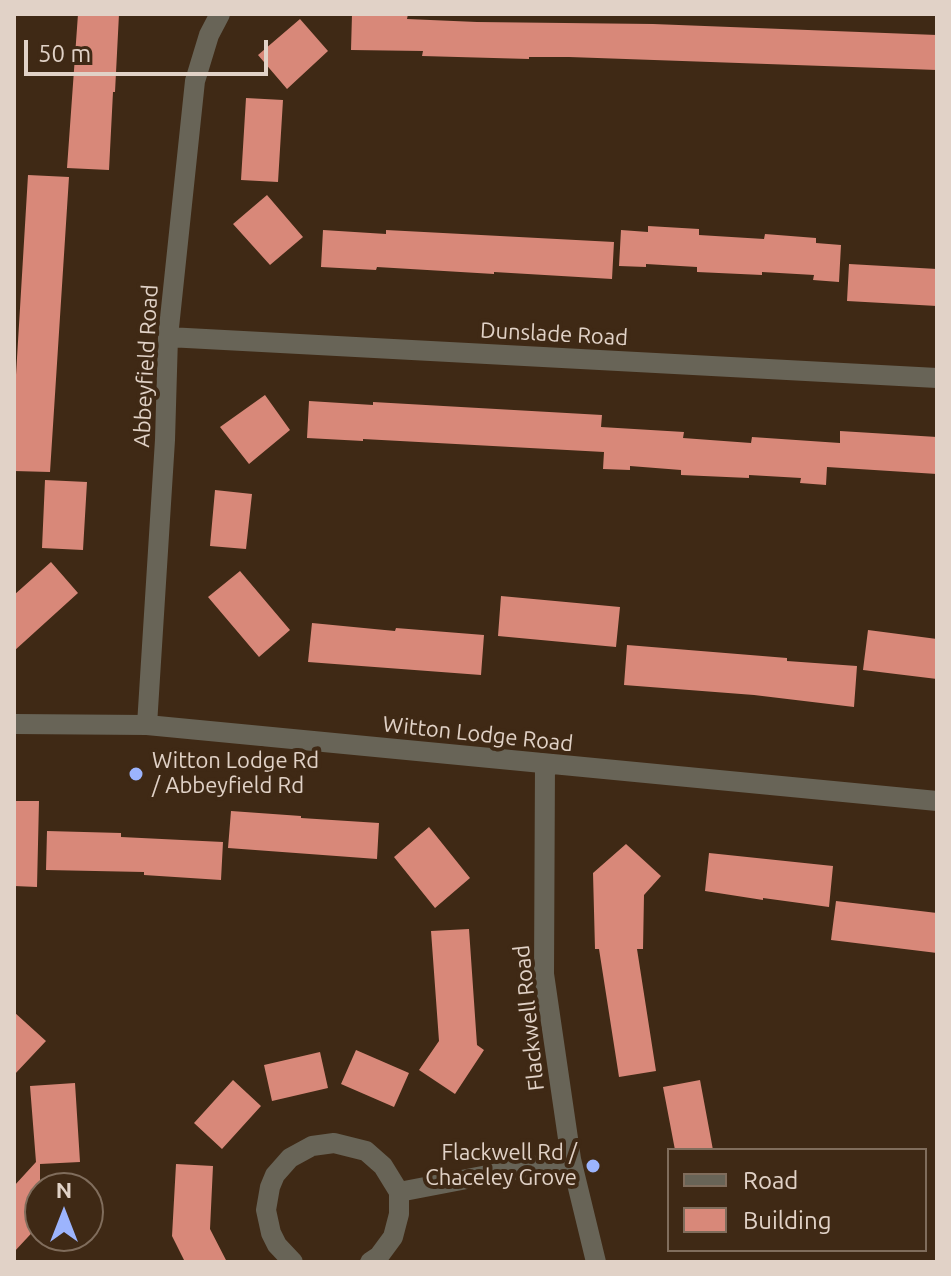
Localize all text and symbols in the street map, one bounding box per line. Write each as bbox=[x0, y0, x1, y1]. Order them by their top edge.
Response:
scale bar bbox=[28, 24, 272, 74]
text: 50 m bbox=[38, 40, 91, 67]
street label: Abbeyfield Road bbox=[129, 284, 163, 448]
street label: Dunslade Road bbox=[479, 317, 629, 351]
street label: Witton Lodge Road bbox=[381, 711, 575, 757]
place label: Witton Lodge Rd / Abbeyfield Rd bbox=[152, 748, 319, 800]
marker: Witton Lodge Rd / Abbeyfield Rd bbox=[127, 765, 145, 783]
street label: Flackwell Road bbox=[508, 944, 550, 1092]
place label: Flackwell Rd / Chaceley Grove bbox=[425, 1140, 577, 1192]
legend bbox=[667, 1148, 927, 1252]
marker: Flackwell Rd / Chaceley Grove bbox=[584, 1157, 602, 1175]
text: Road bbox=[743, 1167, 798, 1194]
north arrow bbox=[24, 1172, 104, 1252]
text: N bbox=[56, 1177, 72, 1202]
text: Building bbox=[743, 1207, 831, 1234]

